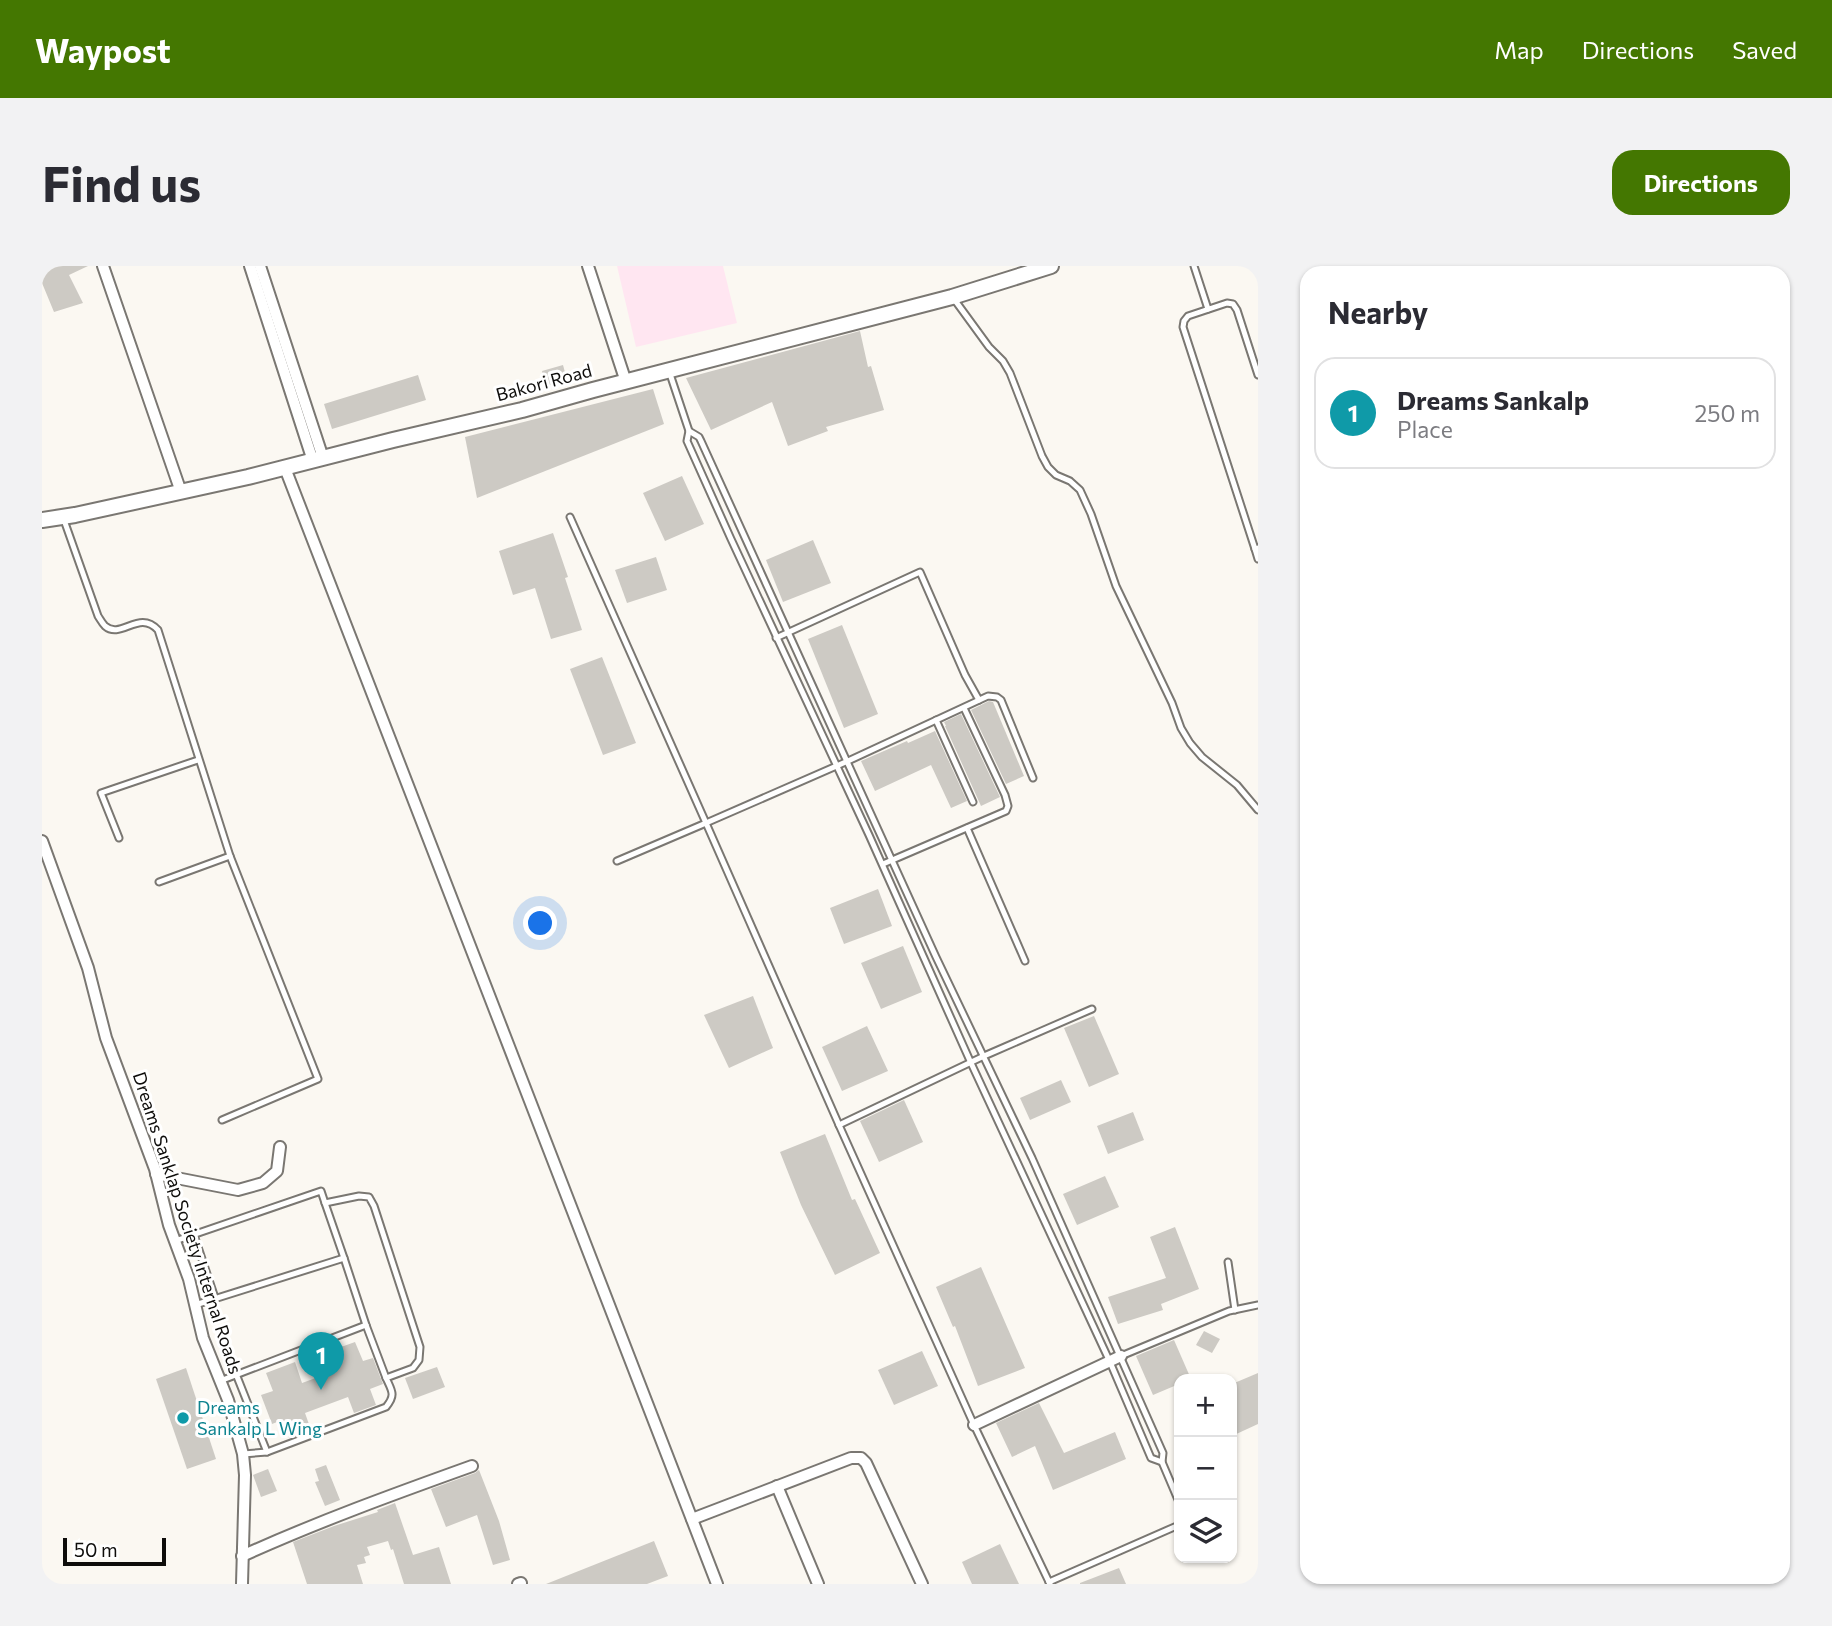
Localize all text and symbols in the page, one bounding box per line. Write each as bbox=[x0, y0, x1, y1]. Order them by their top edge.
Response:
text: Waypost bbox=[35, 29, 171, 70]
text: Map bbox=[1494, 35, 1544, 64]
text: Directions bbox=[1582, 35, 1694, 64]
text: Saved bbox=[1732, 35, 1797, 64]
button: Directions bbox=[1612, 150, 1790, 215]
text: Find us bbox=[42, 152, 201, 212]
text: Nearby bbox=[1328, 293, 1428, 330]
street label: Bakori Road bbox=[493, 359, 594, 405]
text: Dreams Sankalp bbox=[1397, 384, 1589, 415]
text: 1 bbox=[1348, 399, 1358, 427]
text: 250 m bbox=[1695, 399, 1760, 427]
text: Place bbox=[1397, 415, 1453, 443]
your location bbox=[523, 906, 557, 940]
street label: Dreams Sanklap Society Internal Roads bbox=[129, 1069, 247, 1376]
pin: 1 bbox=[298, 1332, 344, 1390]
map controls bbox=[1174, 1374, 1237, 1563]
button: + bbox=[1174, 1374, 1237, 1437]
place label: Dreams Sankalp L Wing bbox=[197, 1396, 322, 1439]
marker: Dreams Sankalp L Wing bbox=[175, 1410, 191, 1426]
button: − bbox=[1174, 1437, 1237, 1500]
button: layers bbox=[1174, 1500, 1237, 1563]
scale bar bbox=[63, 1535, 166, 1567]
text: 50 m bbox=[74, 1538, 118, 1561]

